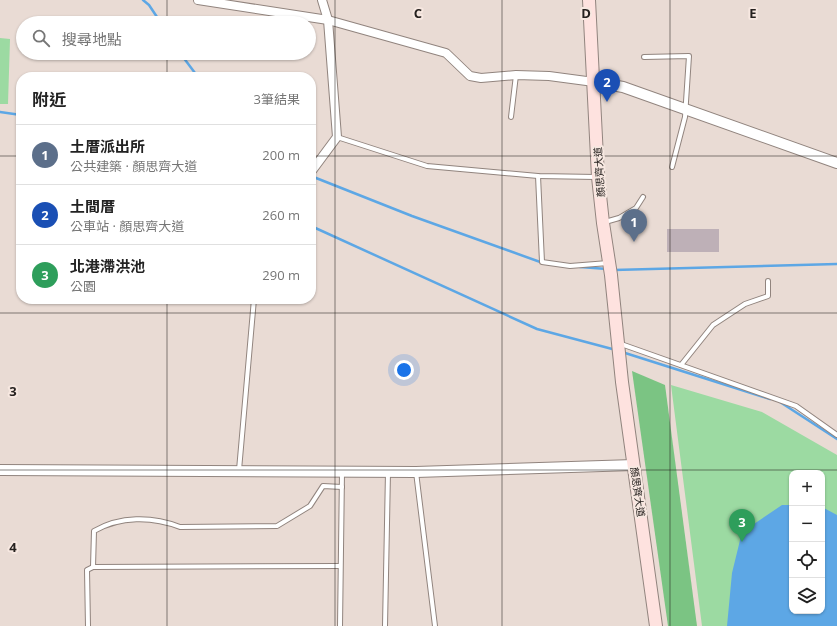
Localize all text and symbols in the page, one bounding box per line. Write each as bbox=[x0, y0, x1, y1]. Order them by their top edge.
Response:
text: C bbox=[414, 4, 422, 22]
text: D bbox=[581, 4, 591, 22]
text: E bbox=[749, 4, 757, 22]
search box bbox=[16, 16, 316, 60]
icon: search bbox=[30, 27, 52, 49]
text: 搜尋地點 bbox=[62, 29, 122, 49]
pin: 2 bbox=[594, 69, 620, 102]
text: 附近 bbox=[32, 88, 66, 111]
text: 3筆結果 bbox=[254, 90, 300, 108]
text: 土厝派出所 bbox=[70, 136, 145, 156]
text: 1 bbox=[41, 146, 49, 164]
text: 200 m bbox=[262, 146, 300, 164]
street label: 顏思齊大道 bbox=[590, 147, 608, 197]
text: 公共建築 · 顏思齊大道 bbox=[70, 157, 197, 175]
text: 土間厝 bbox=[70, 196, 115, 216]
text: 2 bbox=[41, 206, 49, 224]
text: 260 m bbox=[262, 206, 300, 224]
pin: 1 bbox=[621, 209, 647, 242]
text: 公車站 · 顏思齊大道 bbox=[70, 217, 184, 235]
text: 北港滯洪池 bbox=[70, 256, 145, 276]
text: 3 bbox=[41, 266, 49, 284]
text: 290 m bbox=[262, 266, 300, 284]
text: 公園 bbox=[70, 277, 96, 295]
your location bbox=[394, 360, 414, 380]
text: 3 bbox=[9, 382, 17, 400]
street label: 顏思齊大道 bbox=[628, 466, 648, 518]
map controls bbox=[789, 470, 825, 614]
button: + bbox=[789, 470, 825, 506]
button: − bbox=[789, 506, 825, 542]
pin: 3 bbox=[729, 509, 755, 542]
text: 4 bbox=[9, 538, 17, 556]
button: locate bbox=[789, 542, 825, 578]
button: layers bbox=[789, 578, 825, 614]

